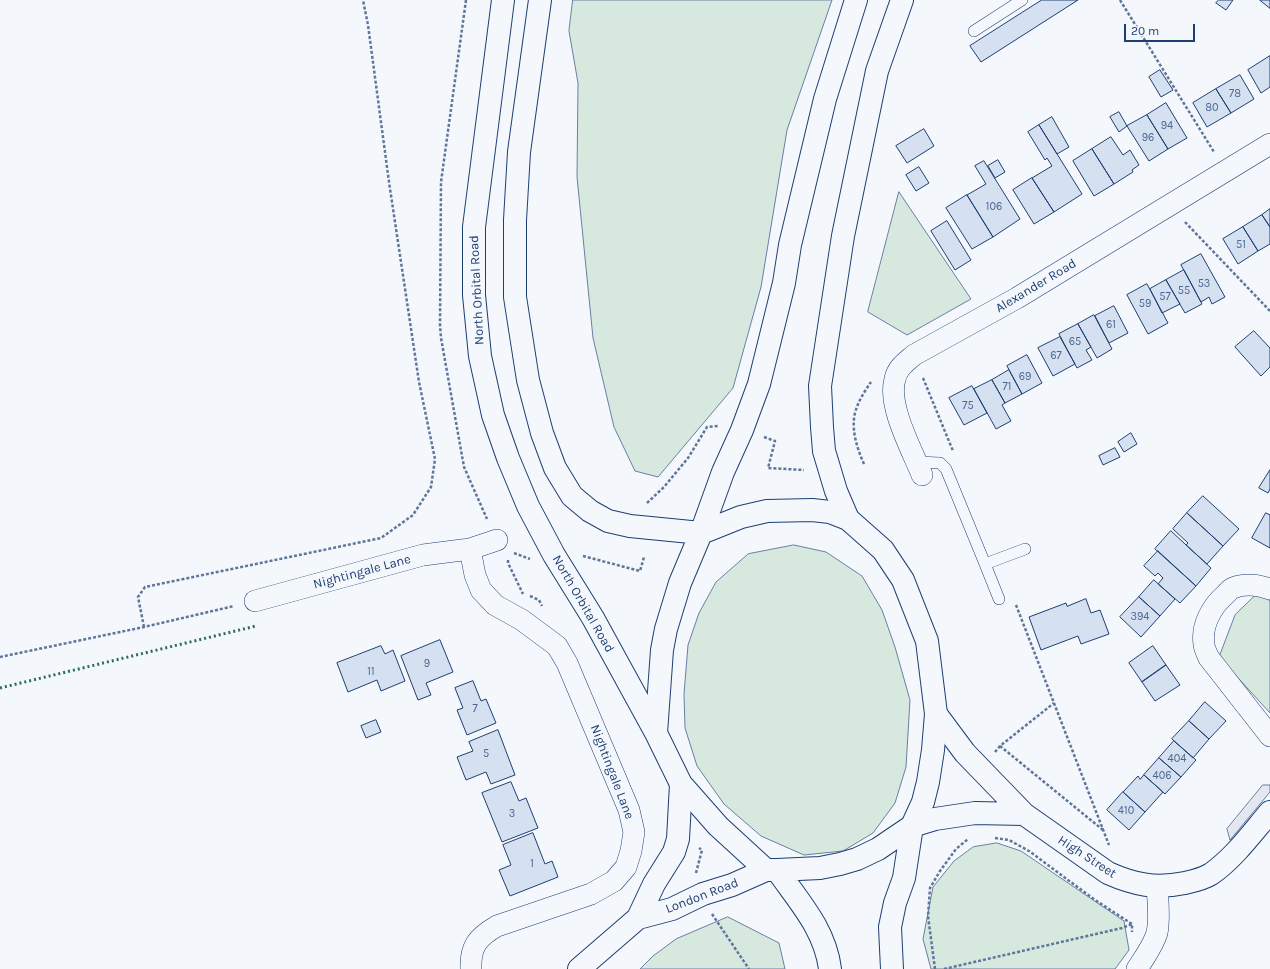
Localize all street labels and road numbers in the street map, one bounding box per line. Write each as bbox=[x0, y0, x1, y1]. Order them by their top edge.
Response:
street label: North Orbital Road bbox=[466, 235, 488, 345]
street label: Alexander Road bbox=[993, 256, 1079, 316]
street label: Nightingale Lane bbox=[312, 551, 412, 593]
street label: North Orbital Road bbox=[549, 553, 617, 655]
street label: Nightingale Lane bbox=[587, 722, 637, 822]
street label: High Street bbox=[1055, 832, 1119, 882]
street label: London Road bbox=[663, 875, 741, 917]

